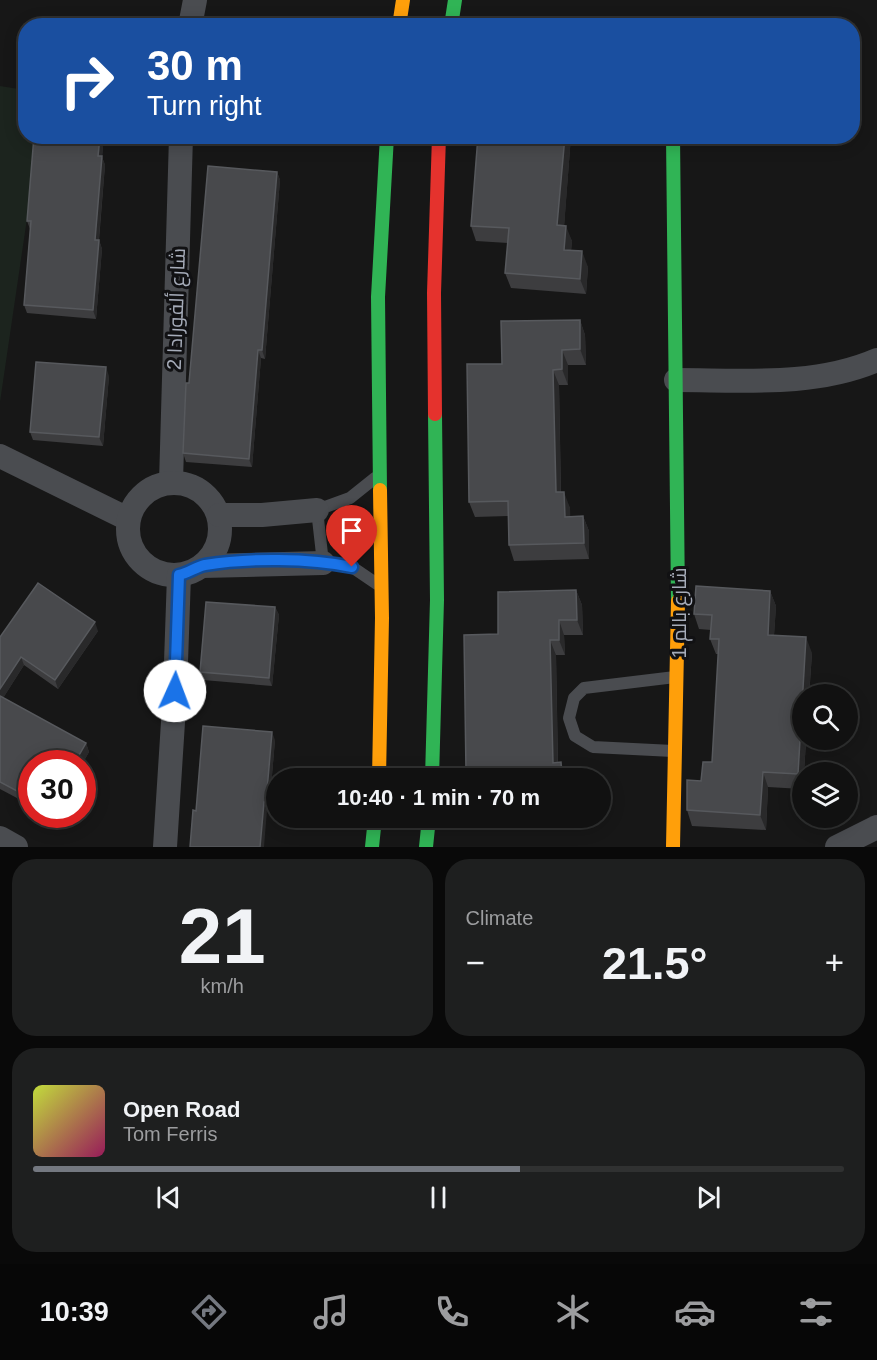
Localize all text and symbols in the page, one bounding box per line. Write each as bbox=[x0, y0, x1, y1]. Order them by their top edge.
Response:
icon: right bbox=[48, 42, 126, 120]
text: 30 m bbox=[147, 42, 243, 89]
text: Turn right bbox=[147, 91, 262, 121]
street label: شارع ألفورادا 2 bbox=[162, 248, 192, 370]
pin bbox=[326, 505, 377, 567]
icon: arrive bbox=[335, 514, 368, 547]
street label: شارع بالم 1 bbox=[668, 568, 693, 658]
position arrow bbox=[143, 659, 207, 723]
map controls bbox=[792, 684, 858, 828]
button: search bbox=[792, 684, 858, 750]
speed limit sign: 30 bbox=[18, 750, 96, 828]
button: layers bbox=[792, 762, 858, 828]
text: 10:40 · 1 min · 70 m bbox=[337, 785, 540, 810]
text: 21 bbox=[179, 892, 266, 980]
text: Climate bbox=[466, 907, 533, 929]
text: 21.5° bbox=[602, 938, 708, 989]
text: − bbox=[466, 944, 485, 981]
text: + bbox=[825, 944, 844, 981]
text: km/h bbox=[201, 975, 244, 997]
text: Open Road bbox=[123, 1097, 240, 1122]
text: Tom Ferris bbox=[123, 1123, 217, 1145]
icon: previous bbox=[152, 1181, 185, 1214]
icon: pause bbox=[422, 1181, 455, 1214]
icon: next bbox=[692, 1181, 725, 1214]
icon: directions bbox=[188, 1291, 230, 1333]
icon: music bbox=[310, 1291, 352, 1333]
icon: phone bbox=[431, 1291, 473, 1333]
icon: climate bbox=[552, 1291, 594, 1333]
icon: car bbox=[674, 1291, 716, 1333]
icon: filters bbox=[795, 1291, 837, 1333]
text: 10:39 bbox=[40, 1297, 109, 1327]

